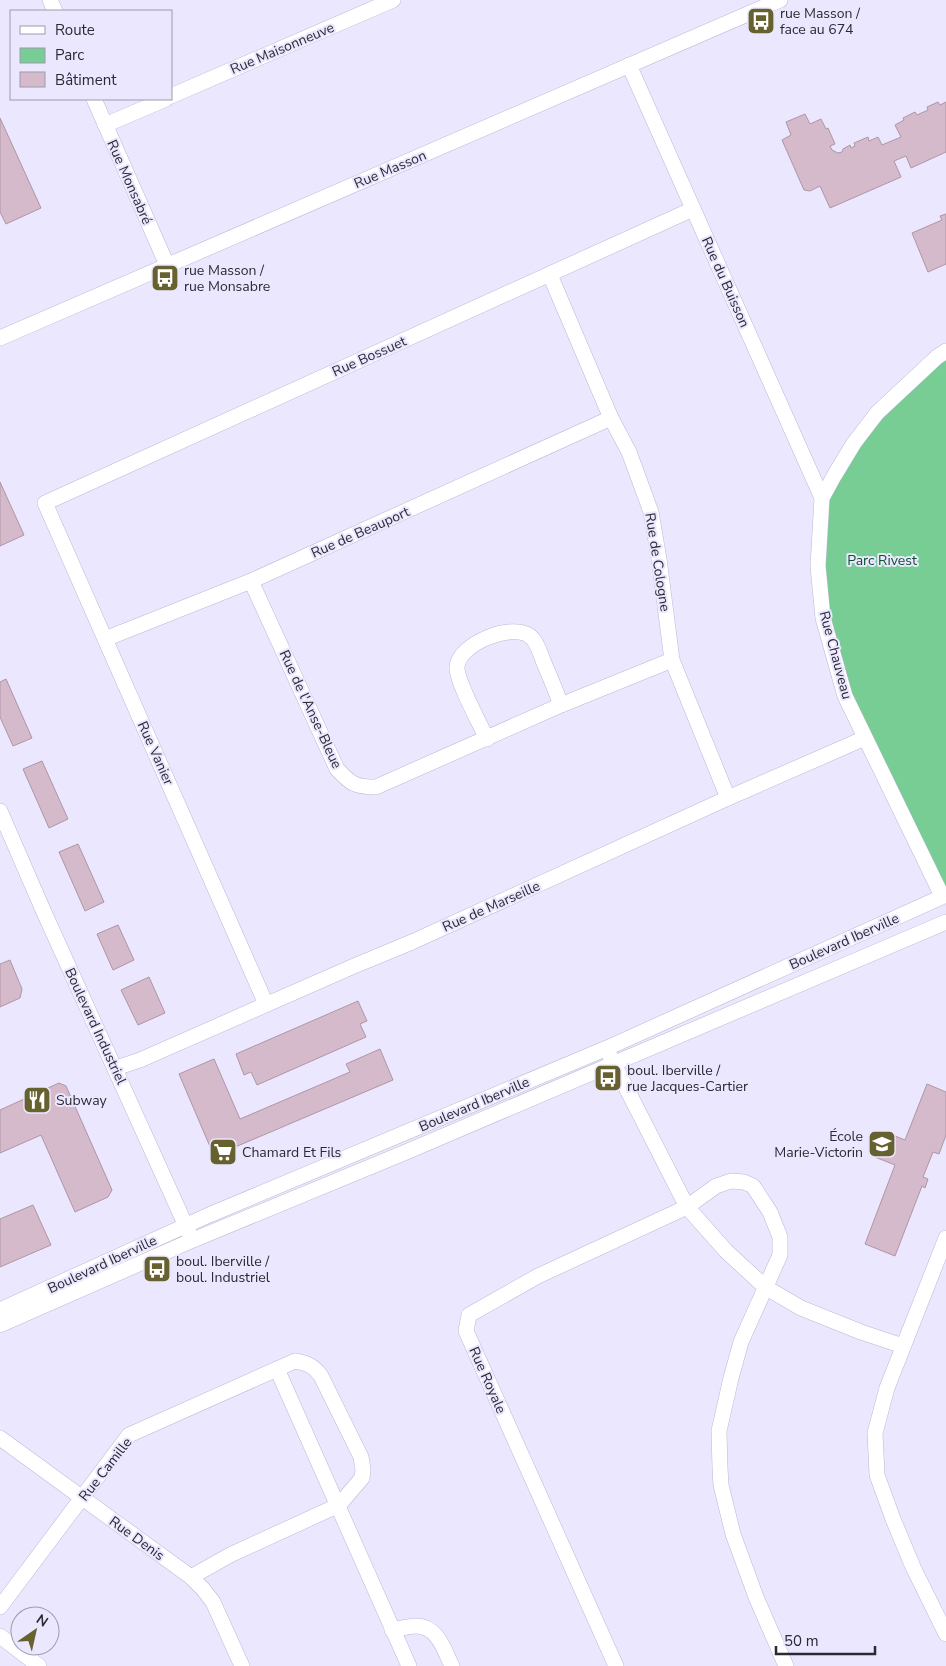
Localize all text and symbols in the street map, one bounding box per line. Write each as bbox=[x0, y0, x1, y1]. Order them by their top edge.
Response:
place label: rue Masson / face au 674 bbox=[780, 4, 861, 39]
bus stop icon: rue Masson / face au 674 bbox=[746, 6, 776, 36]
legend bbox=[10, 10, 172, 100]
street label: Rue Maisonneuve bbox=[227, 18, 337, 79]
text: Route bbox=[55, 20, 95, 40]
text: Parc bbox=[55, 45, 84, 65]
text: Bâtiment bbox=[55, 70, 117, 90]
street label: Rue Monsabré bbox=[102, 137, 157, 227]
street label: Rue Masson bbox=[351, 146, 429, 193]
street label: Rue du Buisson bbox=[697, 234, 754, 331]
place label: rue Masson / rue Monsabre bbox=[184, 261, 270, 296]
bus stop icon: rue Masson / rue Monsabre bbox=[150, 263, 180, 293]
street label: Rue Bossuet bbox=[329, 332, 409, 381]
street label: Rue de Beauport bbox=[308, 502, 413, 563]
street label: Rue de Cologne bbox=[640, 511, 675, 613]
park label: Parc Rivest bbox=[847, 551, 917, 570]
street label: Rue Chauveau bbox=[815, 609, 856, 701]
street label: Rue de l'Anse-Bleue bbox=[275, 647, 346, 772]
street label: Rue Vanier bbox=[133, 718, 178, 788]
street label: Rue de Marseille bbox=[439, 876, 543, 936]
street label: Boulevard Iberville bbox=[786, 909, 902, 974]
street label: Boulevard Industriel bbox=[60, 965, 131, 1088]
place label: boul. Iberville / rue Jacques-Cartier bbox=[627, 1061, 748, 1096]
bus stop icon: boul. Iberville / rue Jacques-Cartier bbox=[593, 1063, 623, 1093]
street label: Boulevard Iberville bbox=[416, 1073, 532, 1136]
restaurant icon: Subway bbox=[22, 1085, 52, 1115]
place label: Subway bbox=[56, 1091, 108, 1110]
place label: École Marie-Victorin bbox=[774, 1127, 863, 1162]
school or university icon: École Marie-Victorin bbox=[867, 1129, 897, 1159]
supermarket icon: Chamard Et Fils bbox=[208, 1137, 238, 1167]
place label: Chamard Et Fils bbox=[242, 1143, 341, 1162]
street label: Boulevard Iberville bbox=[45, 1231, 160, 1298]
place label: boul. Iberville / boul. Industriel bbox=[176, 1252, 271, 1287]
bus stop icon: boul. Iberville / boul. Industriel bbox=[142, 1254, 172, 1284]
street label: Rue Royale bbox=[464, 1344, 511, 1417]
street label: Rue Camille bbox=[75, 1434, 136, 1505]
street label: Rue Denis bbox=[105, 1512, 168, 1565]
north arrow bbox=[10, 1606, 60, 1656]
text: N bbox=[32, 1610, 52, 1631]
scale bar bbox=[776, 1624, 875, 1656]
text: 50 m bbox=[784, 1631, 819, 1651]

